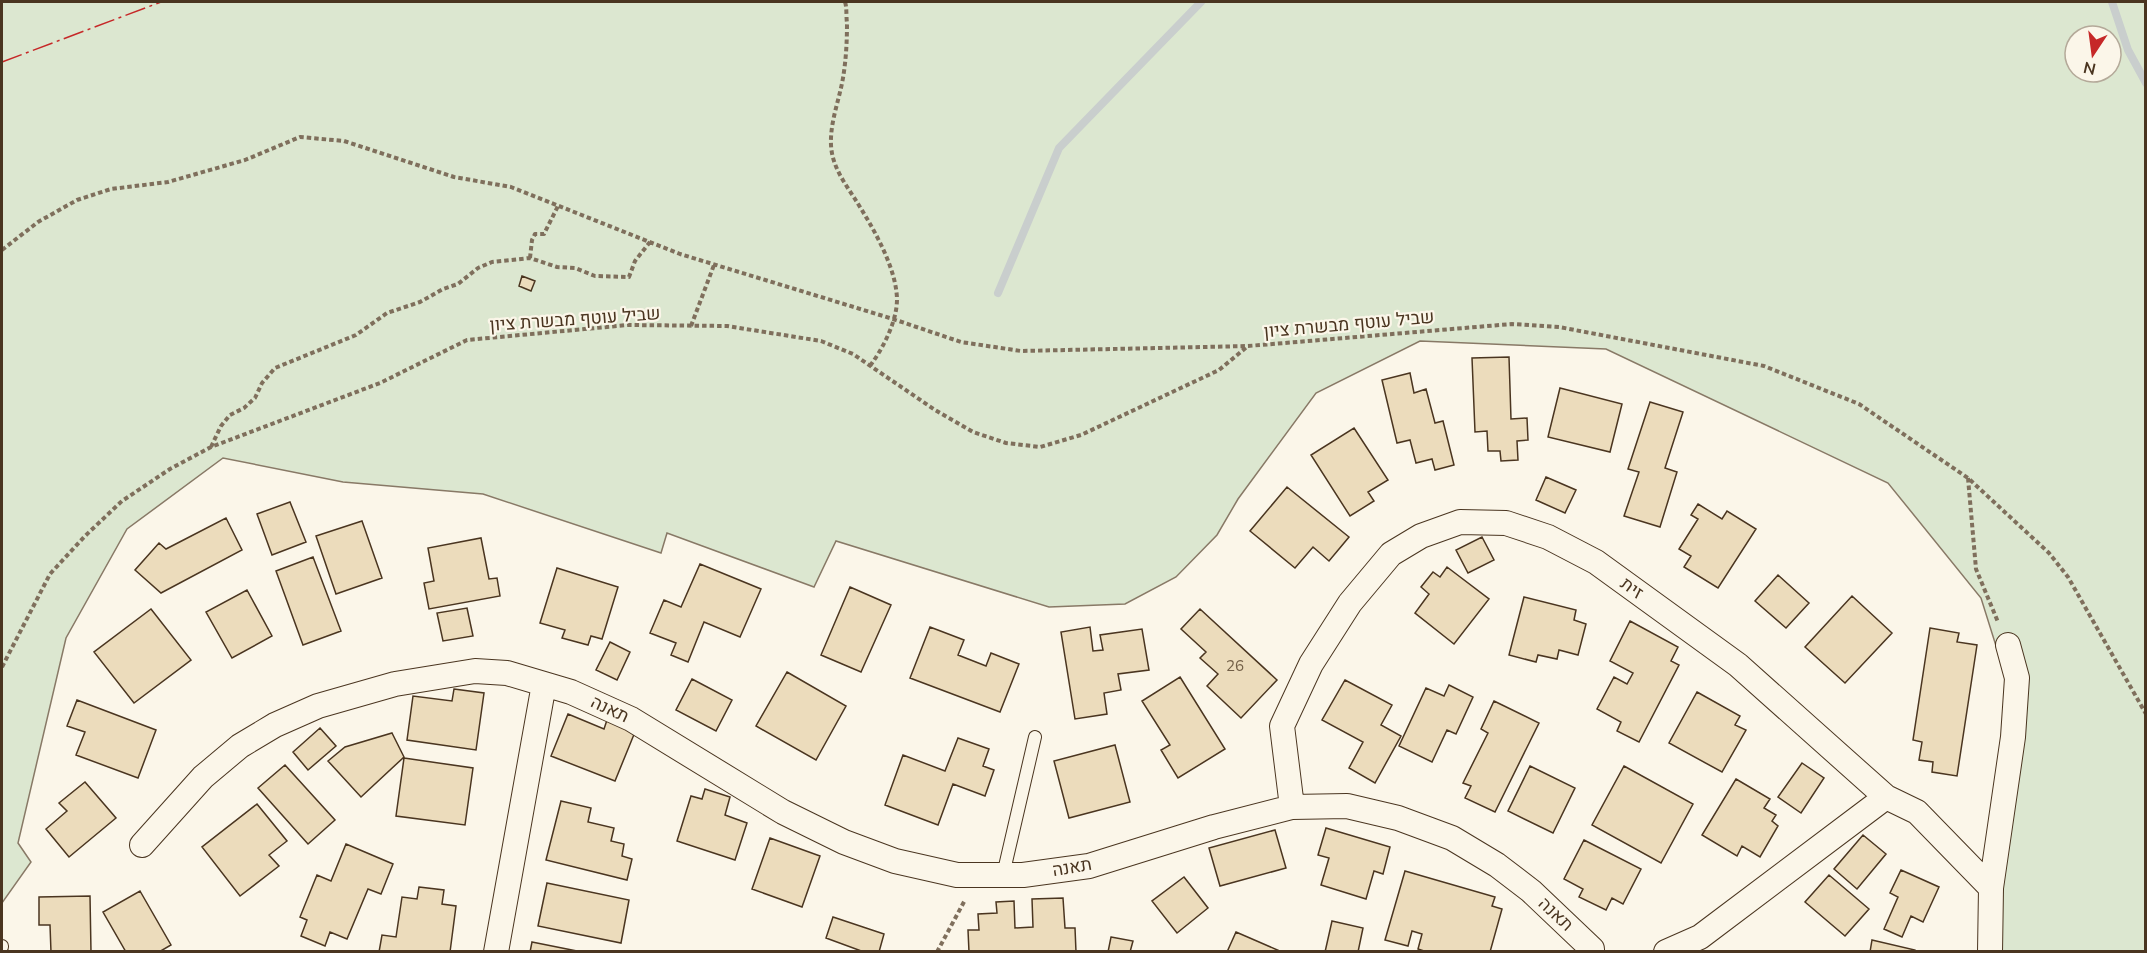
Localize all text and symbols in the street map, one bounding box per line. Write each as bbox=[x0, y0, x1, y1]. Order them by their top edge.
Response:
north arrow bbox=[2063, 24, 2123, 84]
text: N bbox=[2081, 58, 2098, 80]
street label: שביל עוטף מבשרת ציון bbox=[489, 301, 661, 336]
street label: שביל עוטף מבשרת ציון bbox=[1263, 305, 1435, 342]
street label: זית bbox=[1616, 572, 1648, 604]
house number: 26 bbox=[1226, 656, 1244, 675]
street label: תאנה bbox=[587, 690, 633, 727]
street label: תאנה bbox=[1050, 852, 1094, 881]
street label: תאנה bbox=[1534, 892, 1579, 936]

